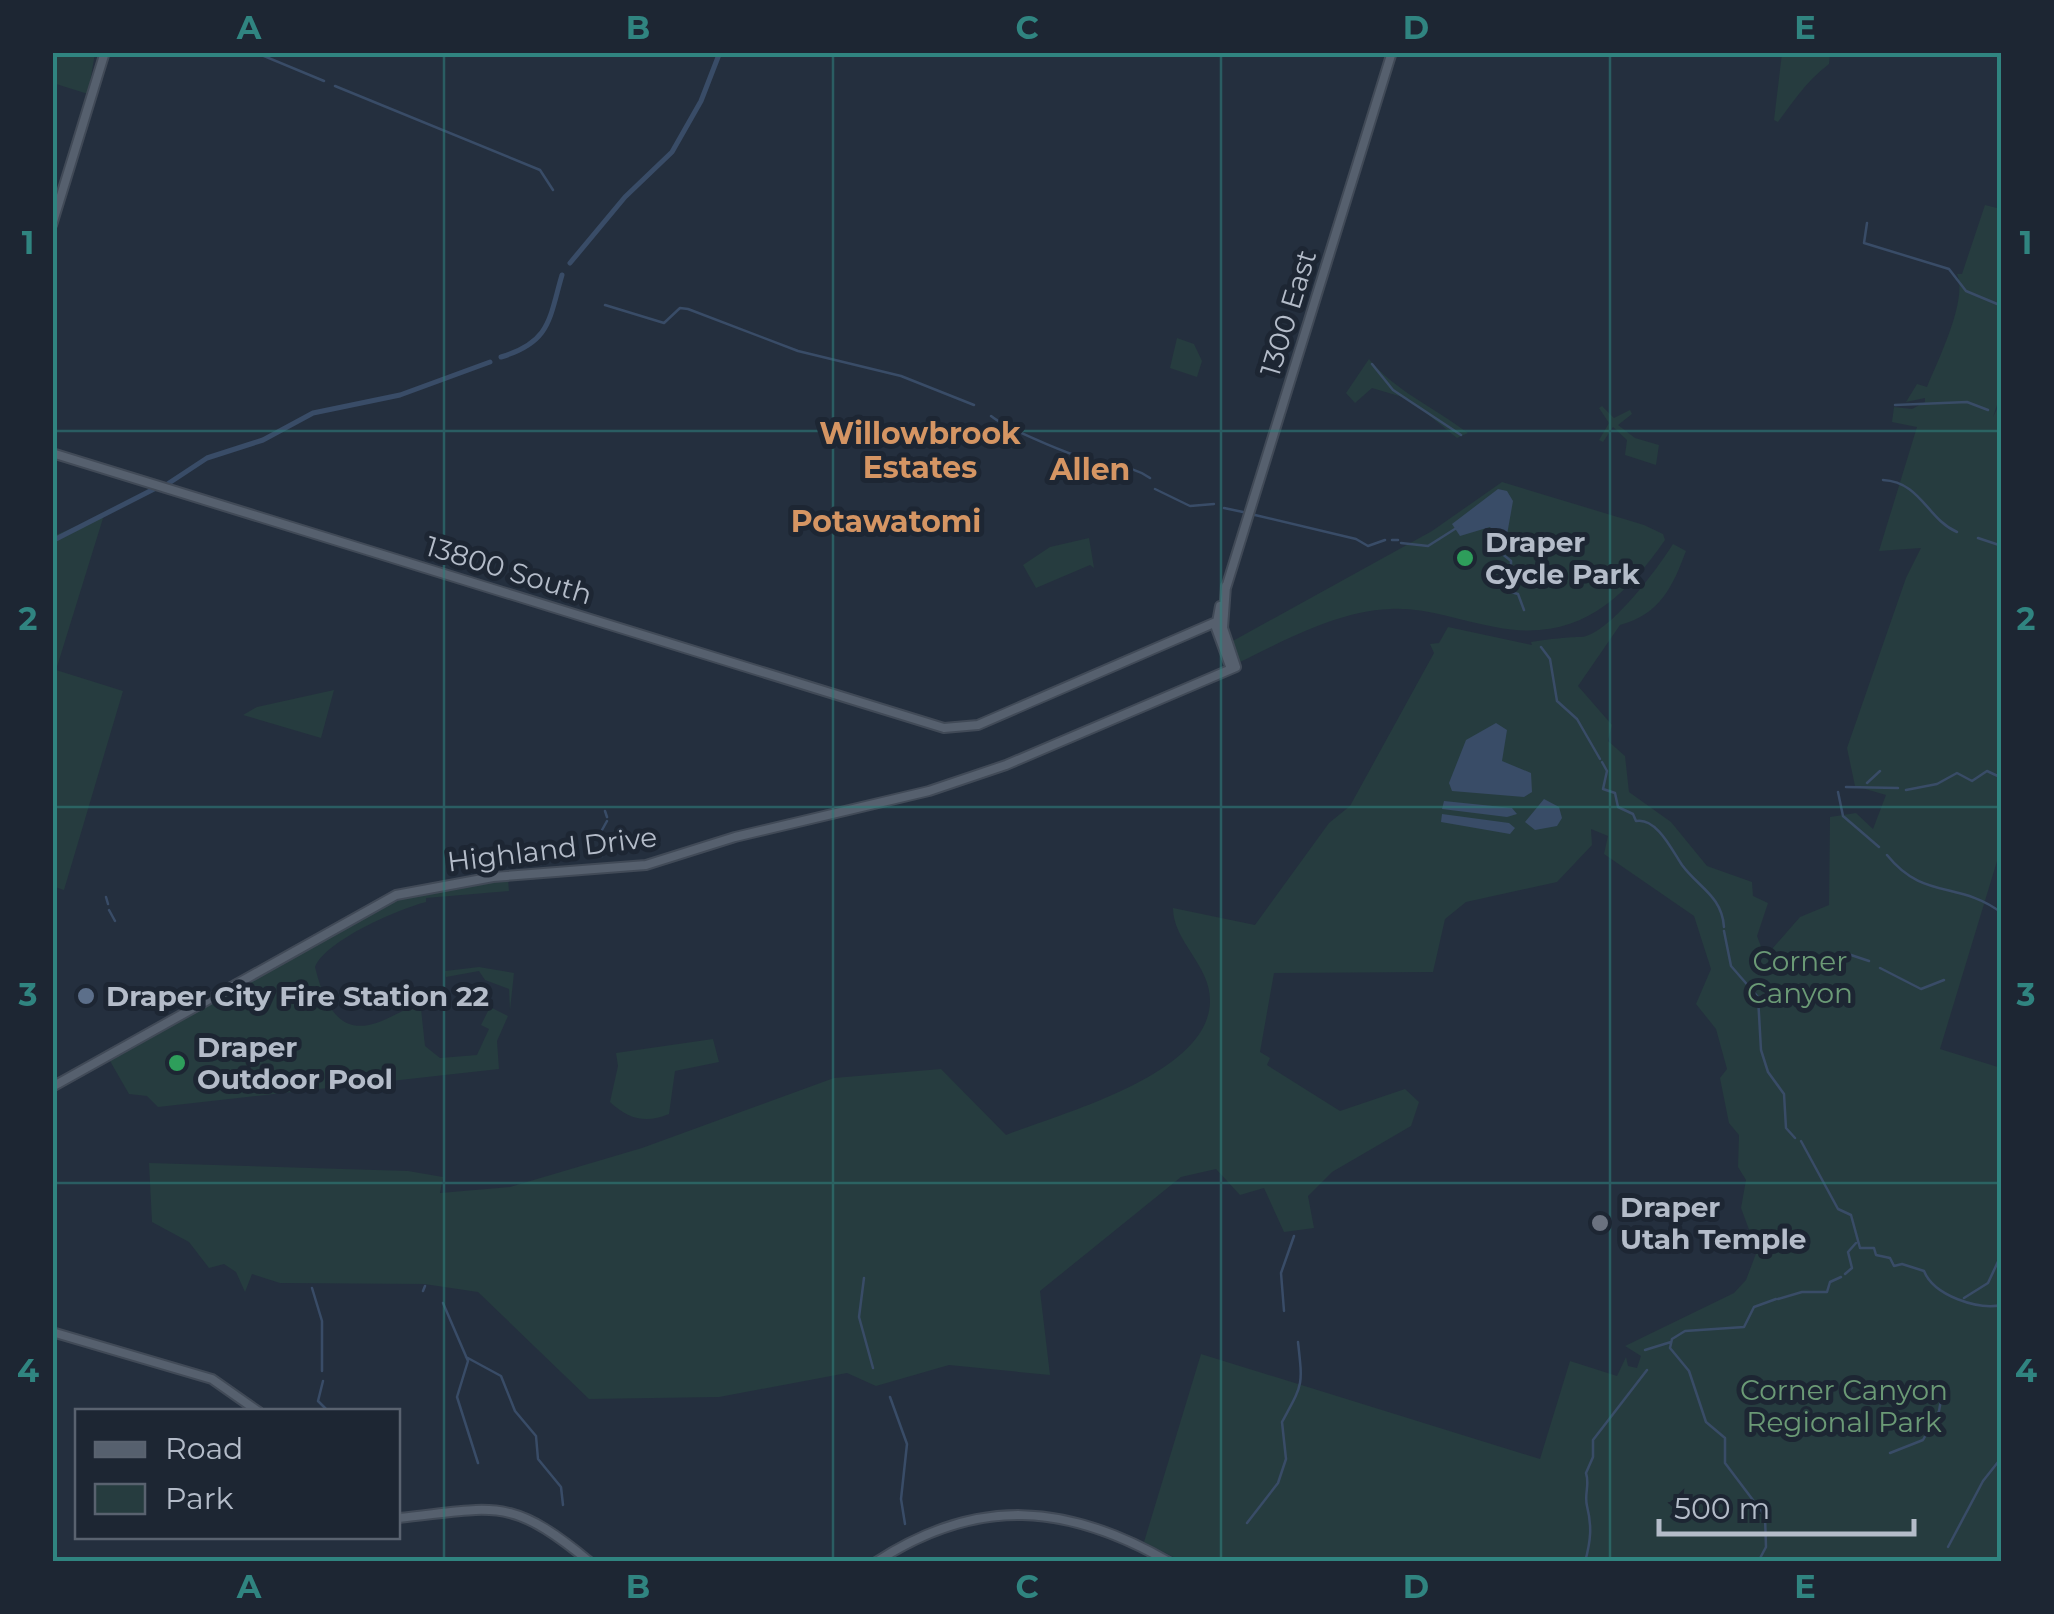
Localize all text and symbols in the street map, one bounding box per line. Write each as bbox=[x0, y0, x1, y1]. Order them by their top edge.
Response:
text: A bbox=[236, 8, 262, 47]
text: B bbox=[626, 8, 650, 47]
text: C bbox=[1015, 8, 1039, 47]
text: D bbox=[1403, 8, 1429, 47]
text: E bbox=[1794, 8, 1816, 47]
text: 1 bbox=[22, 223, 34, 262]
text: 1 bbox=[2020, 223, 2032, 262]
street label: 1300 East bbox=[1253, 246, 1323, 380]
district label: Willowbrook Estates bbox=[819, 415, 1021, 486]
district label: Allen bbox=[1049, 451, 1130, 488]
district label: Potawatomi bbox=[791, 503, 981, 540]
place label: Draper Cycle Park bbox=[1485, 525, 1640, 591]
street label: 13800 South bbox=[422, 529, 596, 611]
marker: Draper Cycle Park bbox=[1454, 547, 1476, 569]
text: 2 bbox=[19, 599, 37, 638]
text: 2 bbox=[2017, 599, 2035, 638]
street label: Highland Drive bbox=[445, 819, 659, 879]
park label: Corner Canyon bbox=[1747, 944, 1853, 1010]
text: 3 bbox=[18, 975, 37, 1014]
text: 3 bbox=[2016, 975, 2035, 1014]
place label: Draper City Fire Station 22 bbox=[106, 979, 489, 1013]
marker: Draper City Fire Station 22 bbox=[75, 985, 97, 1007]
place label: Draper Outdoor Pool bbox=[197, 1030, 393, 1096]
marker: Draper Outdoor Pool bbox=[166, 1052, 188, 1074]
place label: Draper Utah Temple bbox=[1620, 1190, 1807, 1256]
marker: Draper Utah Temple bbox=[1589, 1212, 1611, 1234]
text: 4 bbox=[17, 1351, 39, 1390]
text: 4 bbox=[2015, 1351, 2037, 1390]
park label: Corner Canyon Regional Park bbox=[1740, 1373, 1948, 1439]
legend bbox=[75, 1409, 400, 1539]
text: Road bbox=[165, 1430, 243, 1467]
scale bar bbox=[1659, 1474, 1914, 1536]
text: Park bbox=[165, 1480, 234, 1517]
text: 500 m bbox=[1674, 1490, 1770, 1527]
text: A bbox=[236, 1567, 262, 1606]
text: B bbox=[626, 1567, 650, 1606]
text: C bbox=[1015, 1567, 1039, 1606]
text: D bbox=[1403, 1567, 1429, 1606]
text: E bbox=[1794, 1567, 1816, 1606]

